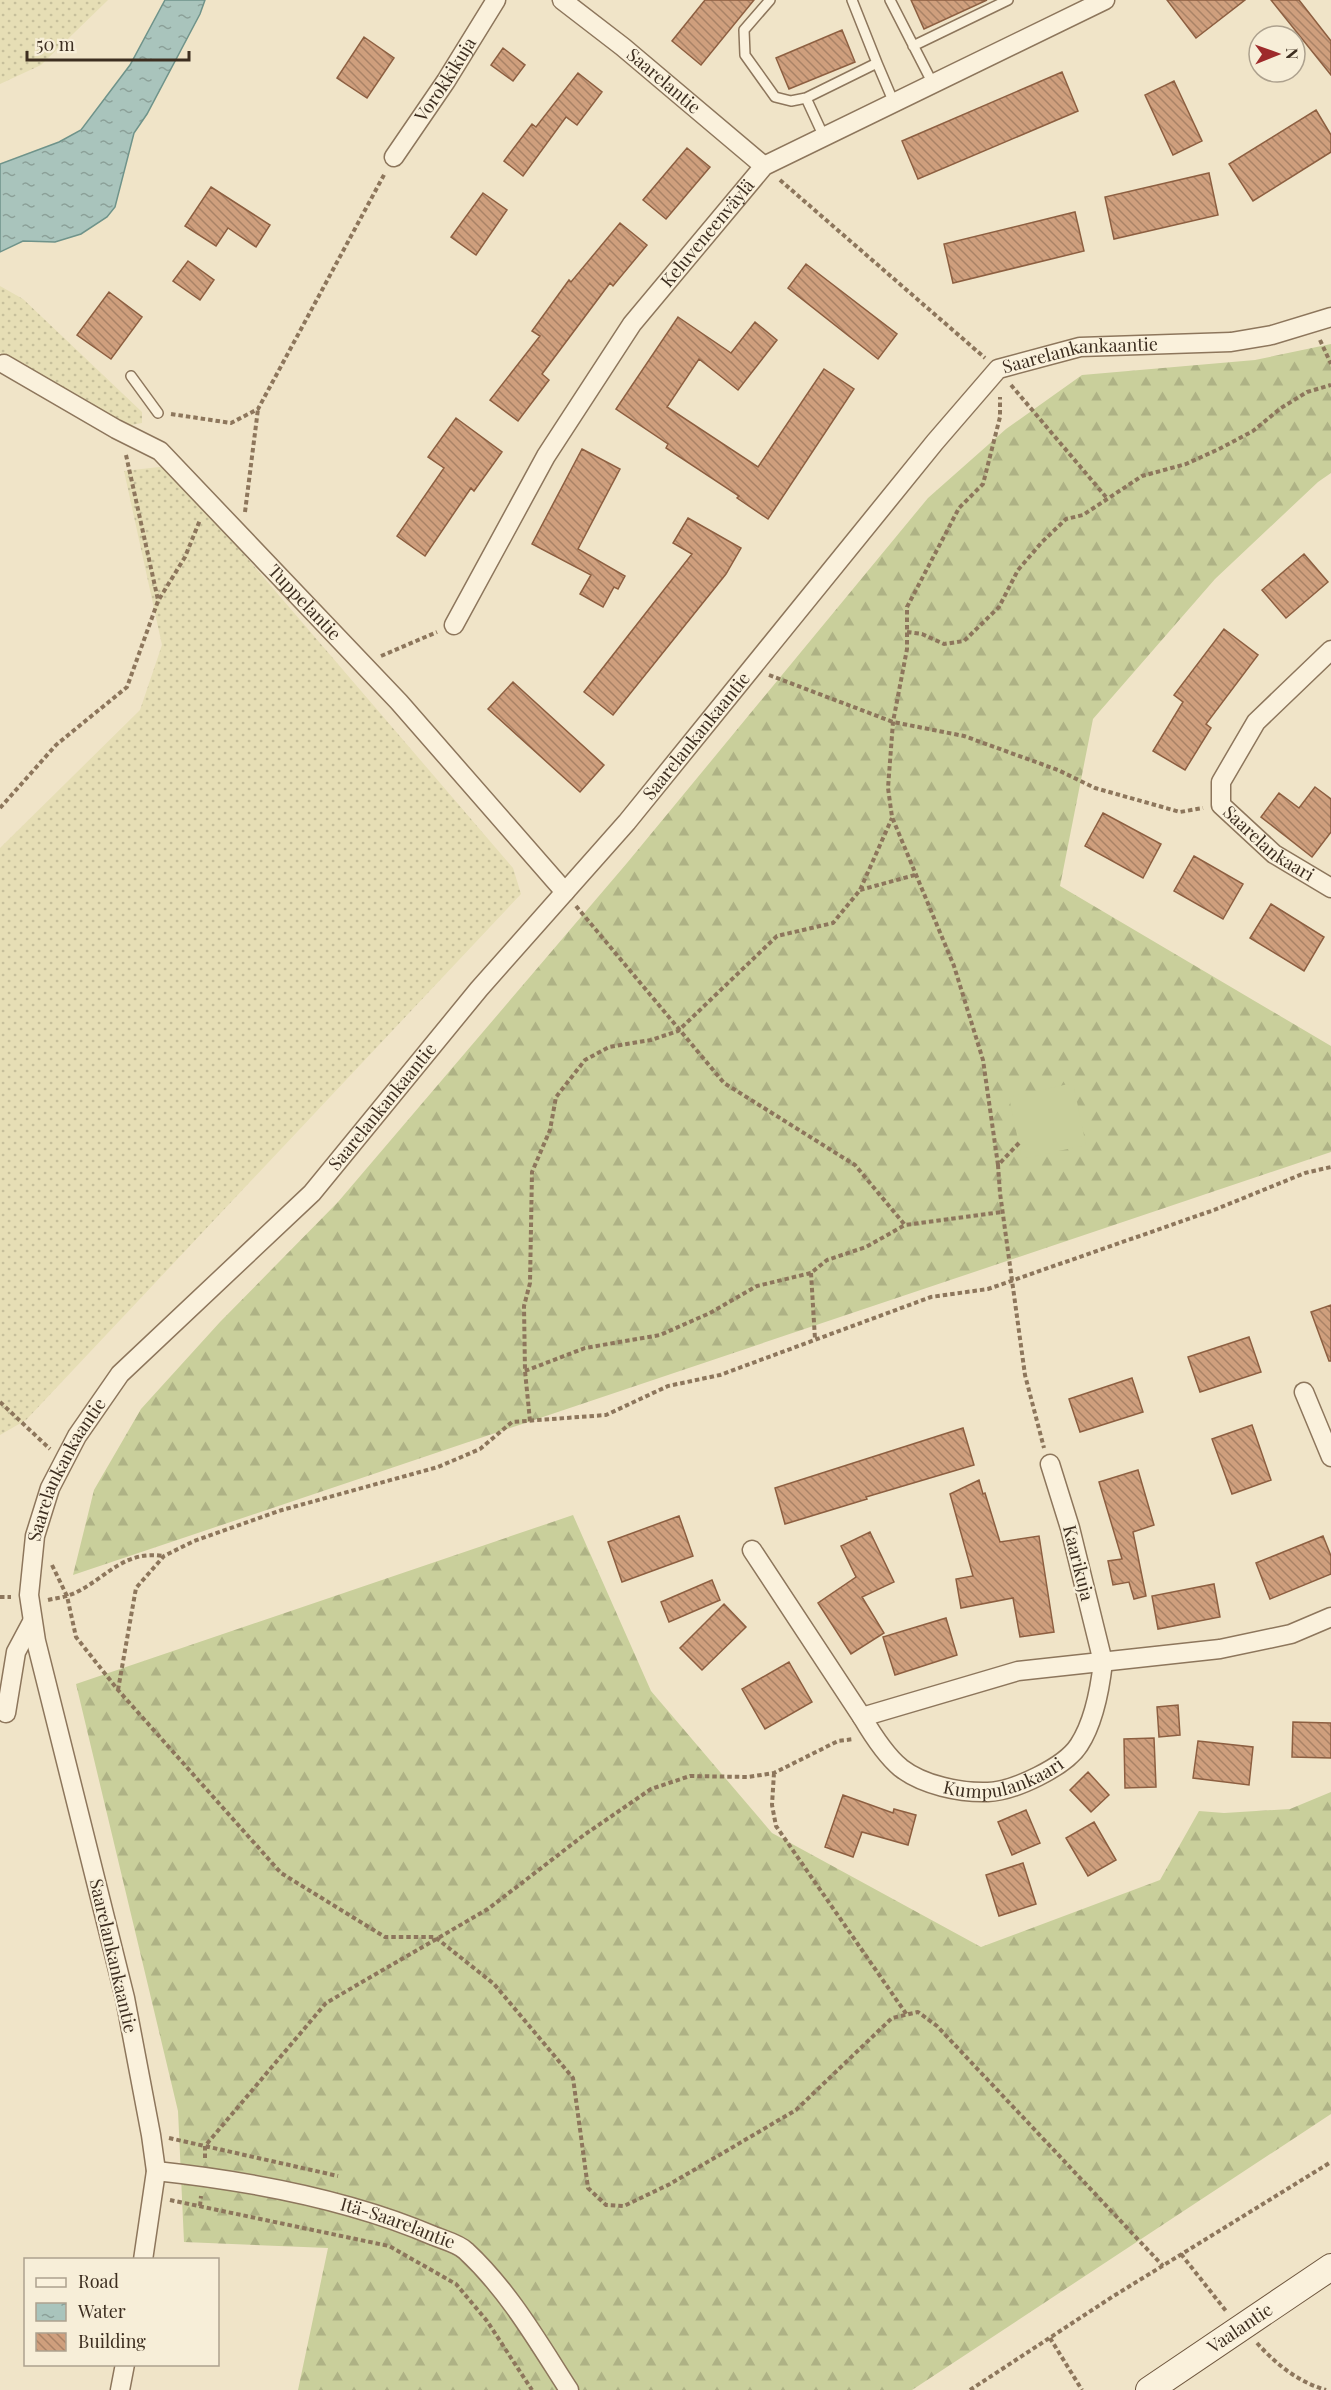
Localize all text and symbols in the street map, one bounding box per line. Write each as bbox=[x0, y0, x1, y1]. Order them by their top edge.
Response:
scale bar bbox=[27, 24, 189, 62]
north arrow bbox=[1247, 24, 1307, 84]
text: 50 m bbox=[36, 32, 75, 56]
street label: Vorokkikuja bbox=[408, 32, 481, 127]
street label: Saarelantie bbox=[622, 42, 706, 119]
text: N bbox=[1282, 48, 1303, 60]
street label: Keluveneenväylä bbox=[655, 174, 759, 292]
street label: Saarelankankaantie bbox=[999, 331, 1158, 378]
street label: Tuppelantie bbox=[263, 559, 347, 645]
street label: Saarelankankaantie bbox=[637, 667, 755, 804]
street label: Saarelankaari bbox=[1218, 800, 1319, 886]
street label: Saarelankankaantie bbox=[322, 1038, 441, 1175]
street label: Saarelankankaantie bbox=[22, 1393, 111, 1543]
street label: Kaarikuja bbox=[1058, 1522, 1100, 1603]
street label: Kumpulankaari bbox=[941, 1752, 1068, 1803]
street label: Saarelankankaantie bbox=[85, 1876, 143, 2035]
street label: Itä-Saarelantie bbox=[338, 2191, 459, 2254]
legend bbox=[24, 2258, 219, 2366]
text: Road bbox=[78, 2269, 119, 2293]
street label: Vaalantie bbox=[1201, 2297, 1277, 2359]
text: Water bbox=[77, 2299, 126, 2323]
text: Building bbox=[78, 2329, 146, 2353]

